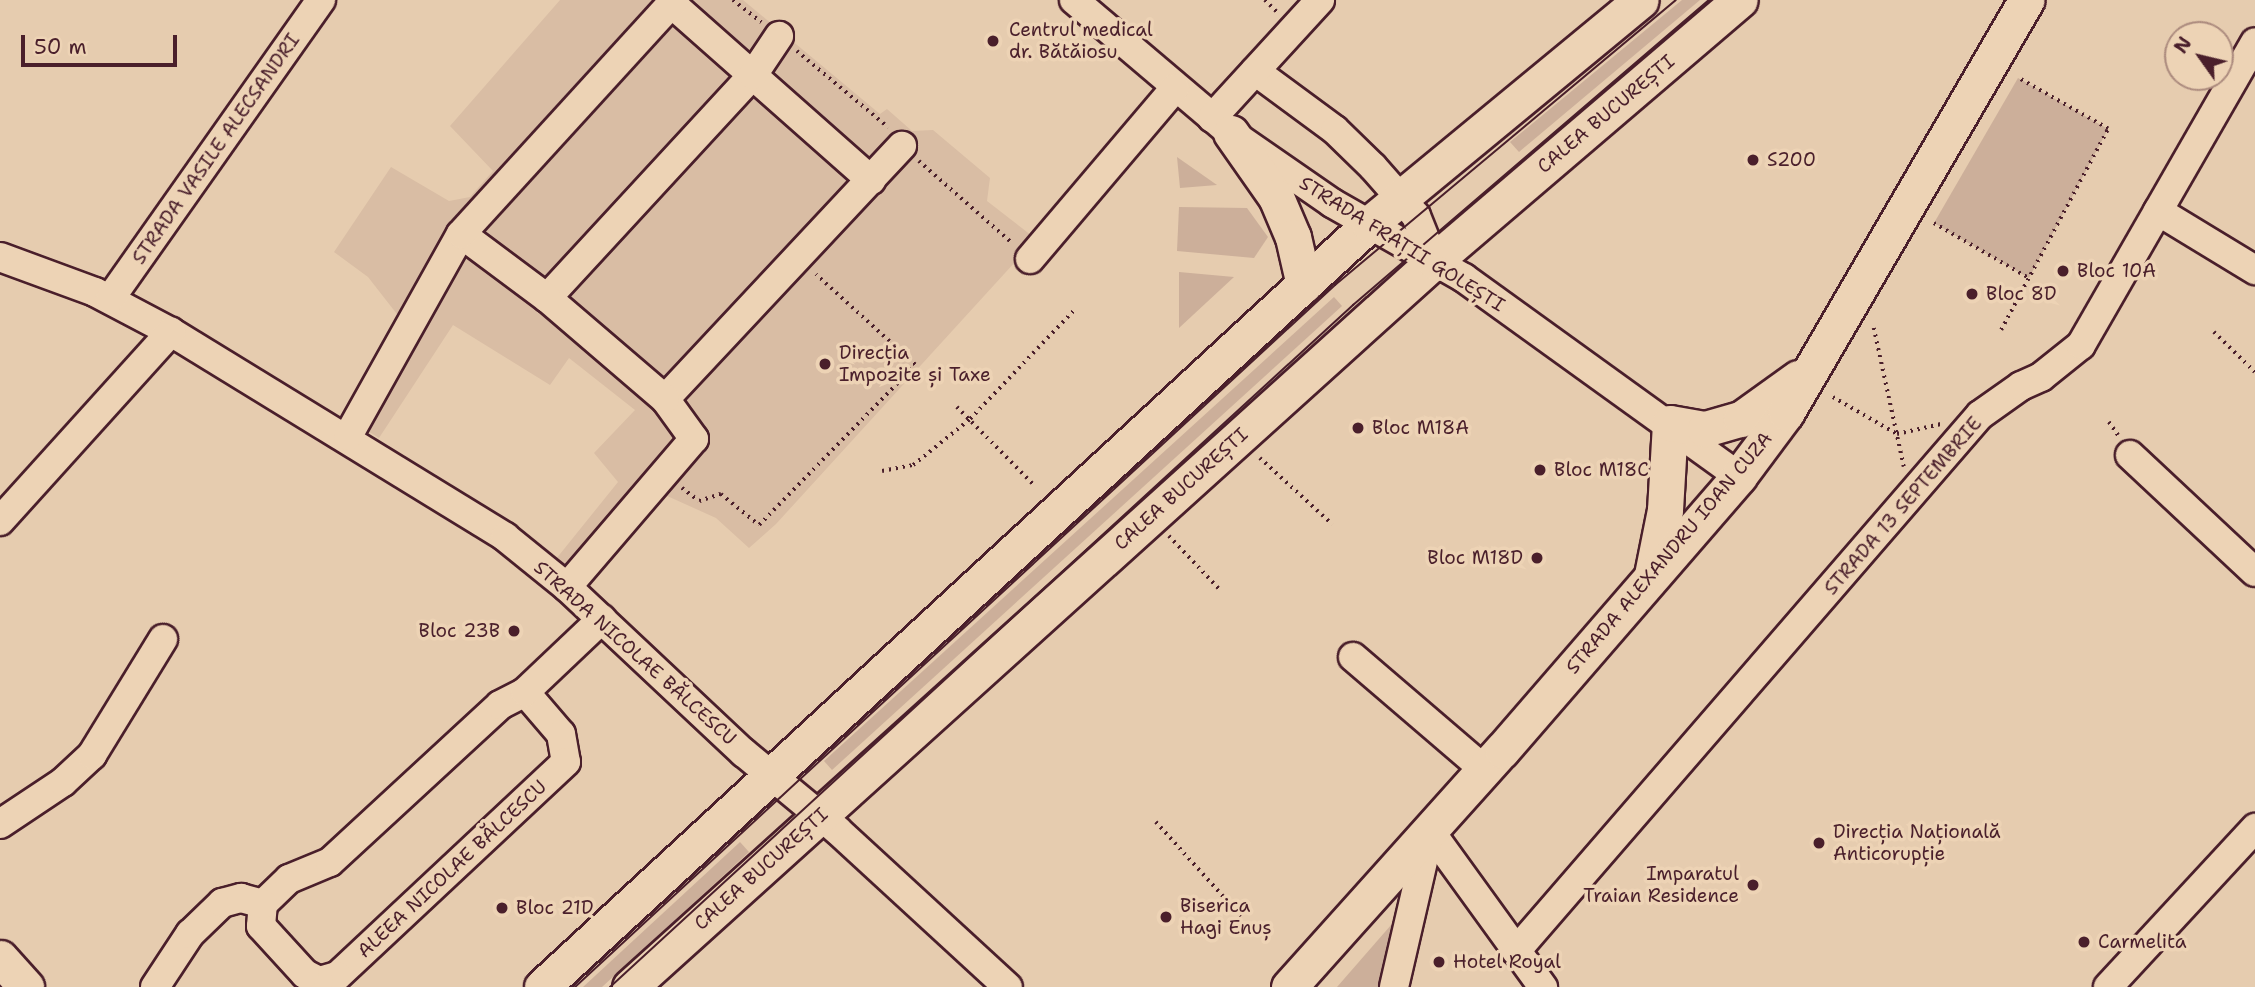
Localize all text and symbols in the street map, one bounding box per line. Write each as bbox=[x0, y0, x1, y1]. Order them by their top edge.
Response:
place label: Centrul medical dr. Bătăiosu bbox=[1009, 19, 1153, 63]
scale bar bbox=[24, 21, 180, 65]
north arrow bbox=[2164, 21, 2234, 91]
street label: STRADA VASILE ALECSANDRI bbox=[127, 29, 305, 269]
marker: Centrul medical dr. Bătăiosu bbox=[983, 31, 1003, 51]
text: N bbox=[2168, 32, 2197, 58]
text: 50 m bbox=[34, 33, 87, 61]
street label: CALEA BUCUREȘTI bbox=[1533, 50, 1679, 178]
place label: S200 bbox=[1767, 149, 1816, 171]
marker: S200 bbox=[1745, 152, 1761, 168]
street label: STRADA FRAȚII GOLEȘTI bbox=[1295, 171, 1509, 317]
place label: Bloc 10A bbox=[2077, 260, 2156, 282]
marker: Bloc 10A bbox=[2055, 263, 2071, 279]
place label: Bloc 8D bbox=[1986, 283, 2056, 305]
marker: Bloc 8D bbox=[1964, 286, 1980, 302]
place label: Direcția Impozite și Taxe bbox=[839, 342, 991, 386]
marker: Direcția Impozite și Taxe bbox=[817, 356, 833, 372]
street label: STRADA 13 SEPTEMBRIE bbox=[1820, 412, 1986, 600]
place label: Bloc M18A bbox=[1372, 417, 1469, 439]
marker: Bloc M18A bbox=[1350, 420, 1366, 436]
street label: CALEA BUCUREȘTI bbox=[1109, 423, 1253, 555]
street label: STRADA ALEXANDRU IOAN CUZA bbox=[1561, 427, 1777, 679]
place label: Bloc M18C bbox=[1554, 459, 1649, 481]
marker: Bloc M18C bbox=[1532, 462, 1548, 478]
place label: Bloc M18D bbox=[1427, 547, 1523, 569]
marker: Bloc M18D bbox=[1529, 550, 1545, 566]
street label: STRADA NICOLAE BĂLCESCU bbox=[529, 556, 741, 750]
place label: Bloc 23B bbox=[419, 620, 500, 642]
marker: Bloc 23B bbox=[506, 623, 522, 639]
street label: ALEEA NICOLAE BĂLCESCU bbox=[353, 775, 551, 963]
street label: CALEA BUCUREȘTI bbox=[689, 803, 833, 935]
place label: Direcția Națională Anticorupție bbox=[1833, 821, 2001, 865]
marker: Direcția Națională Anticorupție bbox=[1811, 835, 1827, 851]
place label: Imparatul Traian Residence bbox=[1583, 863, 1739, 907]
marker: Imparatul Traian Residence bbox=[1745, 877, 1761, 893]
place label: Biserica Hagi Enuș bbox=[1180, 895, 1272, 939]
place label: Bloc 21D bbox=[516, 897, 593, 919]
marker: Bloc 21D bbox=[494, 900, 510, 916]
marker: Biserica Hagi Enuș bbox=[1158, 909, 1174, 925]
place label: Carmelita bbox=[2098, 931, 2187, 953]
marker: Carmelita bbox=[2076, 934, 2092, 950]
place label: Hotel Royal bbox=[1453, 951, 1561, 973]
marker: Hotel Royal bbox=[1431, 954, 1447, 970]

